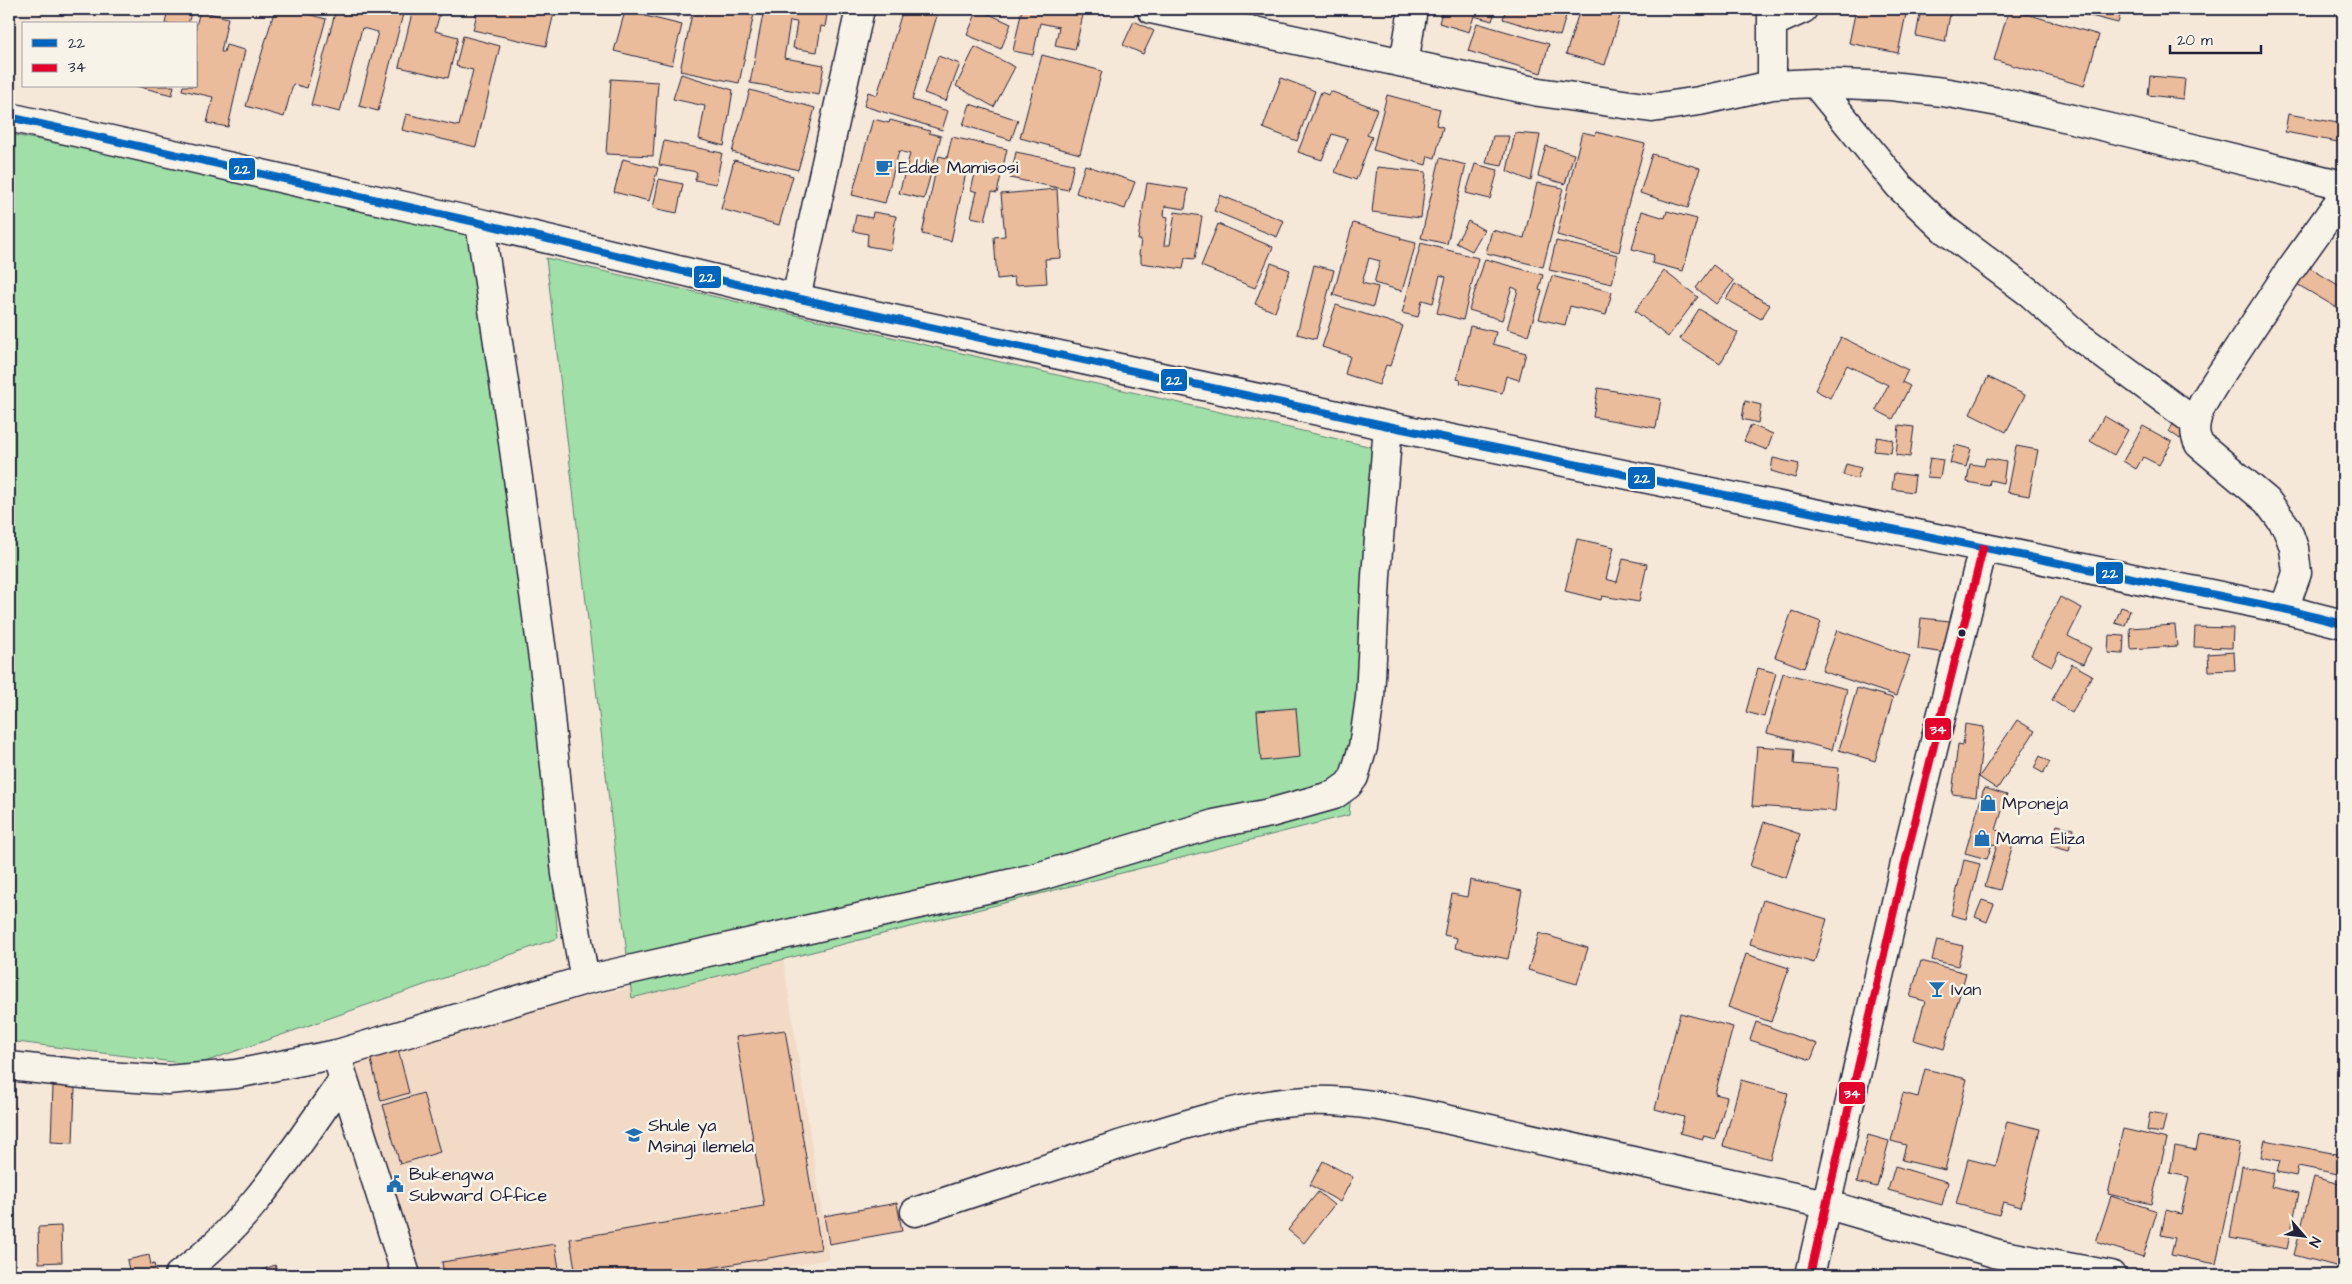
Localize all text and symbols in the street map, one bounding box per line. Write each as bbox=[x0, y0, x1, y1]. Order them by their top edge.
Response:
legend bbox=[22, 22, 198, 88]
scale bar bbox=[2170, 22, 2261, 54]
text: 20 m bbox=[2177, 30, 2213, 51]
text: 22 bbox=[68, 33, 86, 54]
text: 34 bbox=[68, 57, 86, 78]
place label: Eddie Mamisosi bbox=[898, 155, 1019, 180]
line badge: 22 bbox=[228, 157, 256, 181]
cafe icon: Eddie Mamisosi bbox=[874, 157, 894, 177]
text: 22 bbox=[233, 160, 251, 180]
line badge: 22 bbox=[693, 265, 722, 289]
text: 22 bbox=[698, 268, 716, 288]
line badge: 22 bbox=[1160, 368, 1188, 392]
text: 22 bbox=[1165, 371, 1183, 391]
line badge: 22 bbox=[1627, 466, 1656, 490]
text: 22 bbox=[1633, 469, 1651, 489]
line badge: 22 bbox=[2095, 561, 2124, 585]
text: 22 bbox=[2101, 564, 2119, 584]
unlabelled marker bbox=[1957, 628, 1967, 638]
line badge: 34 bbox=[1924, 717, 1952, 741]
text: 34 bbox=[1929, 720, 1947, 740]
place label: Mponeja bbox=[2002, 791, 2068, 816]
shop icon: Mponeja bbox=[1978, 793, 1998, 813]
place label: Mama Eliza bbox=[1996, 826, 2085, 851]
shop icon: Mama Eliza bbox=[1972, 828, 1992, 848]
place label: Ivan bbox=[1951, 977, 1981, 1002]
bar icon: Ivan bbox=[1927, 979, 1947, 999]
line badge: 34 bbox=[1838, 1081, 1866, 1105]
text: 34 bbox=[1843, 1084, 1861, 1104]
place label: Shule ya Msingi Ilemela bbox=[648, 1113, 754, 1160]
school or university icon: Shule ya Msingi Ilemela bbox=[624, 1125, 644, 1145]
place label: Bukengwa Subward Office bbox=[409, 1162, 547, 1208]
public building icon: Bukengwa Subward Office bbox=[385, 1174, 405, 1194]
north arrow bbox=[2280, 1212, 2330, 1262]
text: N bbox=[2304, 1233, 2325, 1250]

